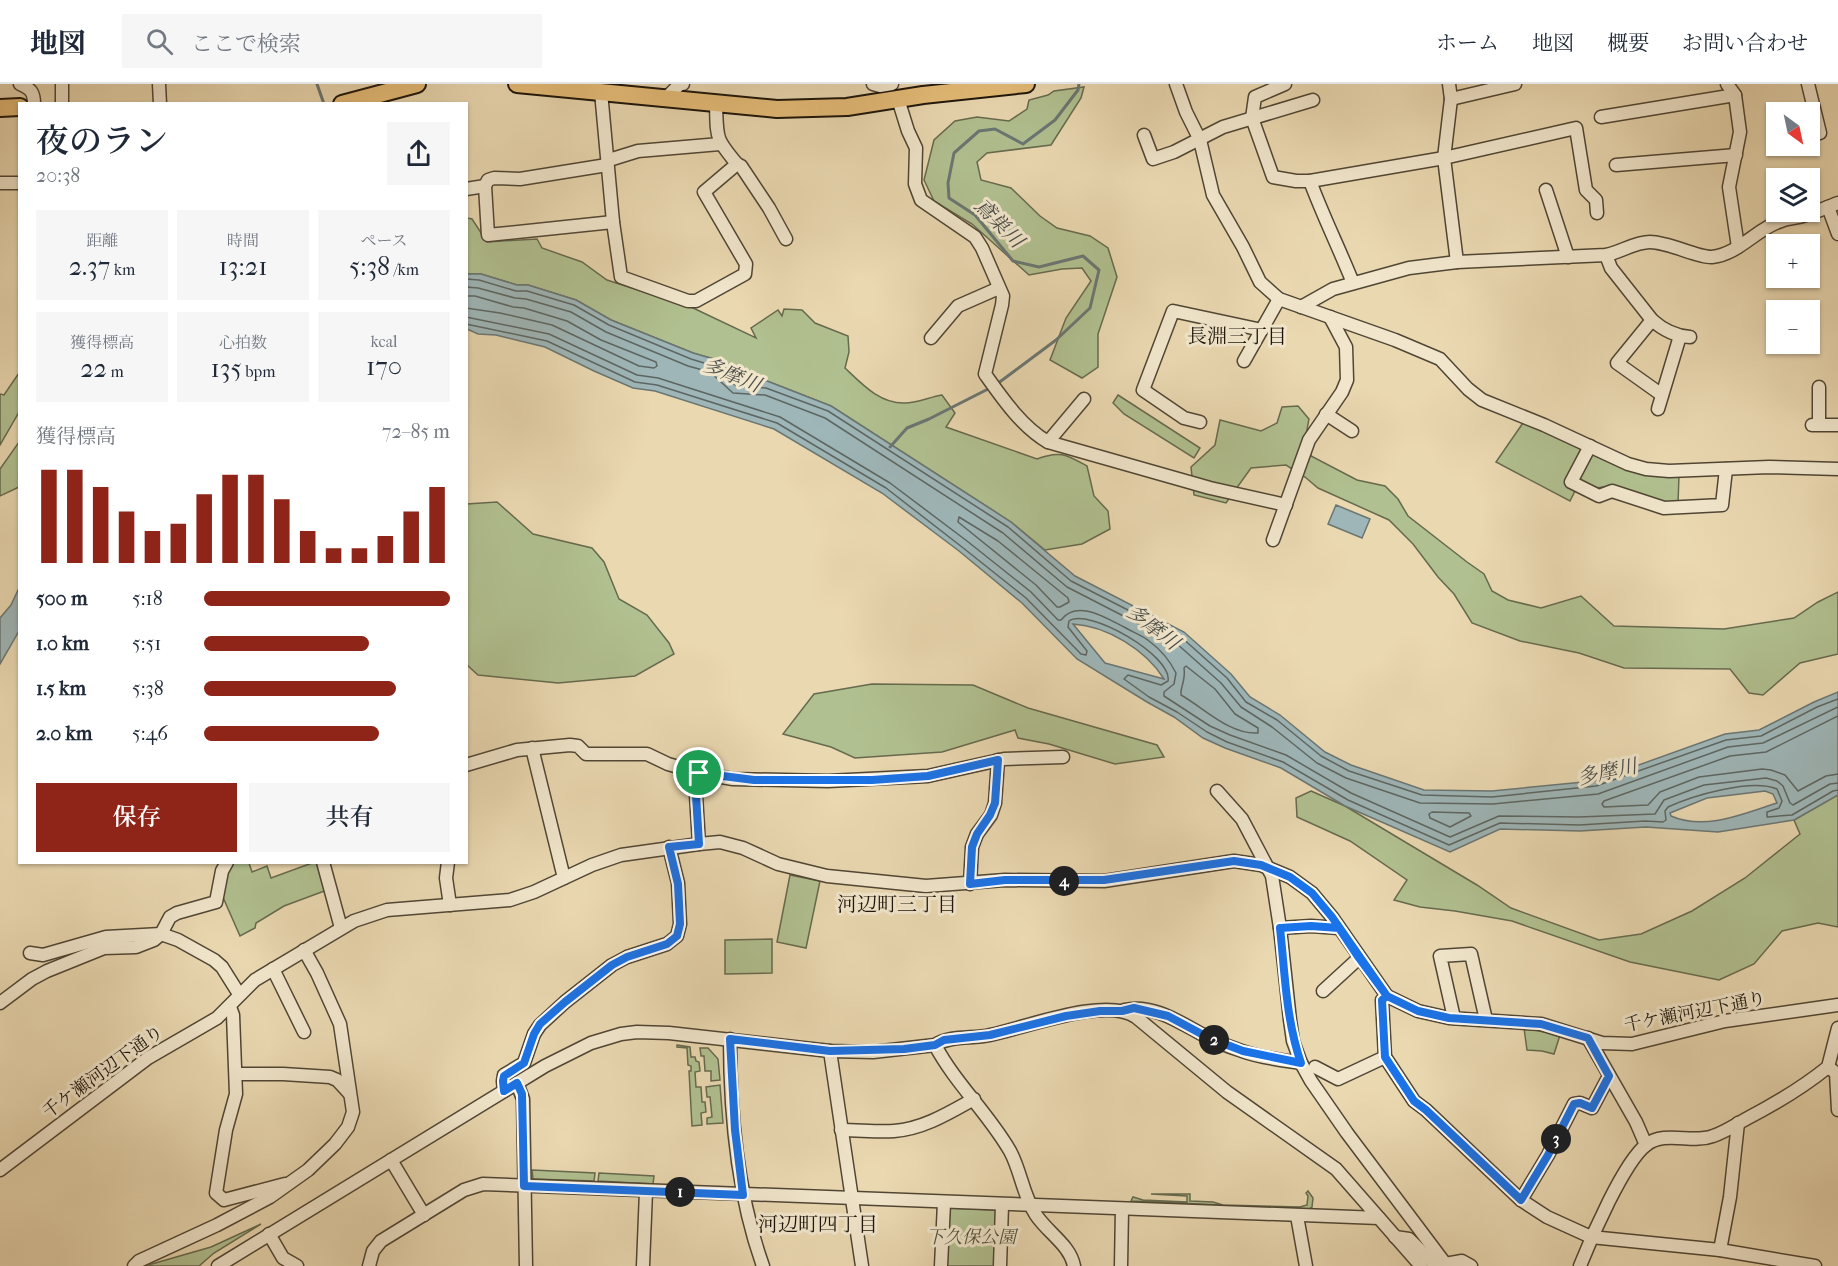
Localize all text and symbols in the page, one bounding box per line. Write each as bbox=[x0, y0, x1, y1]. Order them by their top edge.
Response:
search box bbox=[122, 14, 542, 68]
icon: search bbox=[143, 25, 176, 58]
text: 地図 bbox=[30, 27, 86, 60]
text: ここで検索 bbox=[191, 31, 301, 57]
text: ホーム bbox=[1436, 31, 1499, 55]
text: 地図 bbox=[1532, 31, 1574, 55]
text: 概要 bbox=[1607, 31, 1649, 55]
text: お問い合わせ bbox=[1682, 31, 1808, 55]
north arrow bbox=[1766, 102, 1820, 156]
map controls bbox=[1766, 102, 1820, 354]
text: 夜のラン bbox=[36, 122, 168, 161]
button: share bbox=[387, 122, 450, 185]
text: 20:38 bbox=[36, 164, 80, 187]
button: layers bbox=[1766, 168, 1820, 222]
water label: 鳶巣川 bbox=[970, 194, 1030, 254]
text: 距離 bbox=[86, 231, 118, 250]
text: 時間 bbox=[227, 231, 259, 250]
text: ペース bbox=[360, 231, 408, 250]
button: + bbox=[1766, 234, 1820, 288]
text: 2.37 bbox=[69, 251, 110, 282]
text: 13:21 bbox=[219, 251, 267, 282]
text: 5:38 bbox=[349, 251, 390, 282]
text: km bbox=[110, 260, 135, 279]
text: /km bbox=[390, 260, 419, 279]
button: − bbox=[1766, 300, 1820, 354]
district label: 長淵三丁目 bbox=[1187, 325, 1287, 348]
text: kcal bbox=[371, 332, 397, 351]
text: 獲得標高 bbox=[70, 333, 134, 352]
text: 心拍数 bbox=[219, 333, 267, 352]
text: 170 bbox=[366, 351, 402, 382]
text: 22 bbox=[80, 353, 107, 384]
text: 135 bbox=[211, 353, 242, 384]
water label: 多摩川 bbox=[700, 353, 766, 398]
text: m bbox=[107, 362, 124, 381]
text: bpm bbox=[242, 362, 275, 381]
text: 72–85 m bbox=[382, 420, 450, 443]
text: 獲得標高 bbox=[36, 425, 116, 448]
text: 500 m bbox=[36, 587, 88, 610]
text: 5:18 bbox=[132, 587, 163, 610]
water label: 多摩川 bbox=[1122, 599, 1185, 656]
text: 1.0 km bbox=[36, 632, 89, 655]
text: 5:51 bbox=[132, 632, 161, 655]
text: 1.5 km bbox=[36, 677, 86, 700]
text: 5:38 bbox=[132, 677, 164, 700]
text: 2.0 km bbox=[36, 722, 92, 745]
text: 5:46 bbox=[132, 722, 168, 745]
pin bbox=[673, 747, 724, 798]
water label: 多摩川 bbox=[1575, 754, 1641, 789]
icon: arrive bbox=[682, 756, 715, 789]
button: 保存 bbox=[36, 783, 237, 852]
button: 共有 bbox=[249, 783, 450, 852]
pin: 4 bbox=[1049, 866, 1079, 896]
text: 4 bbox=[1059, 871, 1069, 890]
district label: 河辺町三丁目 bbox=[837, 893, 957, 916]
street label: 千ケ瀬河辺下通り bbox=[1622, 988, 1768, 1036]
street label: 千ケ瀬河辺下通り bbox=[39, 1021, 167, 1123]
pin: 2 bbox=[1199, 1025, 1229, 1055]
text: 2 bbox=[1210, 1030, 1218, 1049]
pin: 3 bbox=[1541, 1124, 1571, 1154]
text: 3 bbox=[1553, 1129, 1559, 1148]
pin: 1 bbox=[665, 1177, 695, 1207]
text: 1 bbox=[677, 1182, 683, 1201]
district label: 河辺町四丁目 bbox=[758, 1213, 878, 1236]
park label: 下久保公園 bbox=[926, 1227, 1019, 1248]

